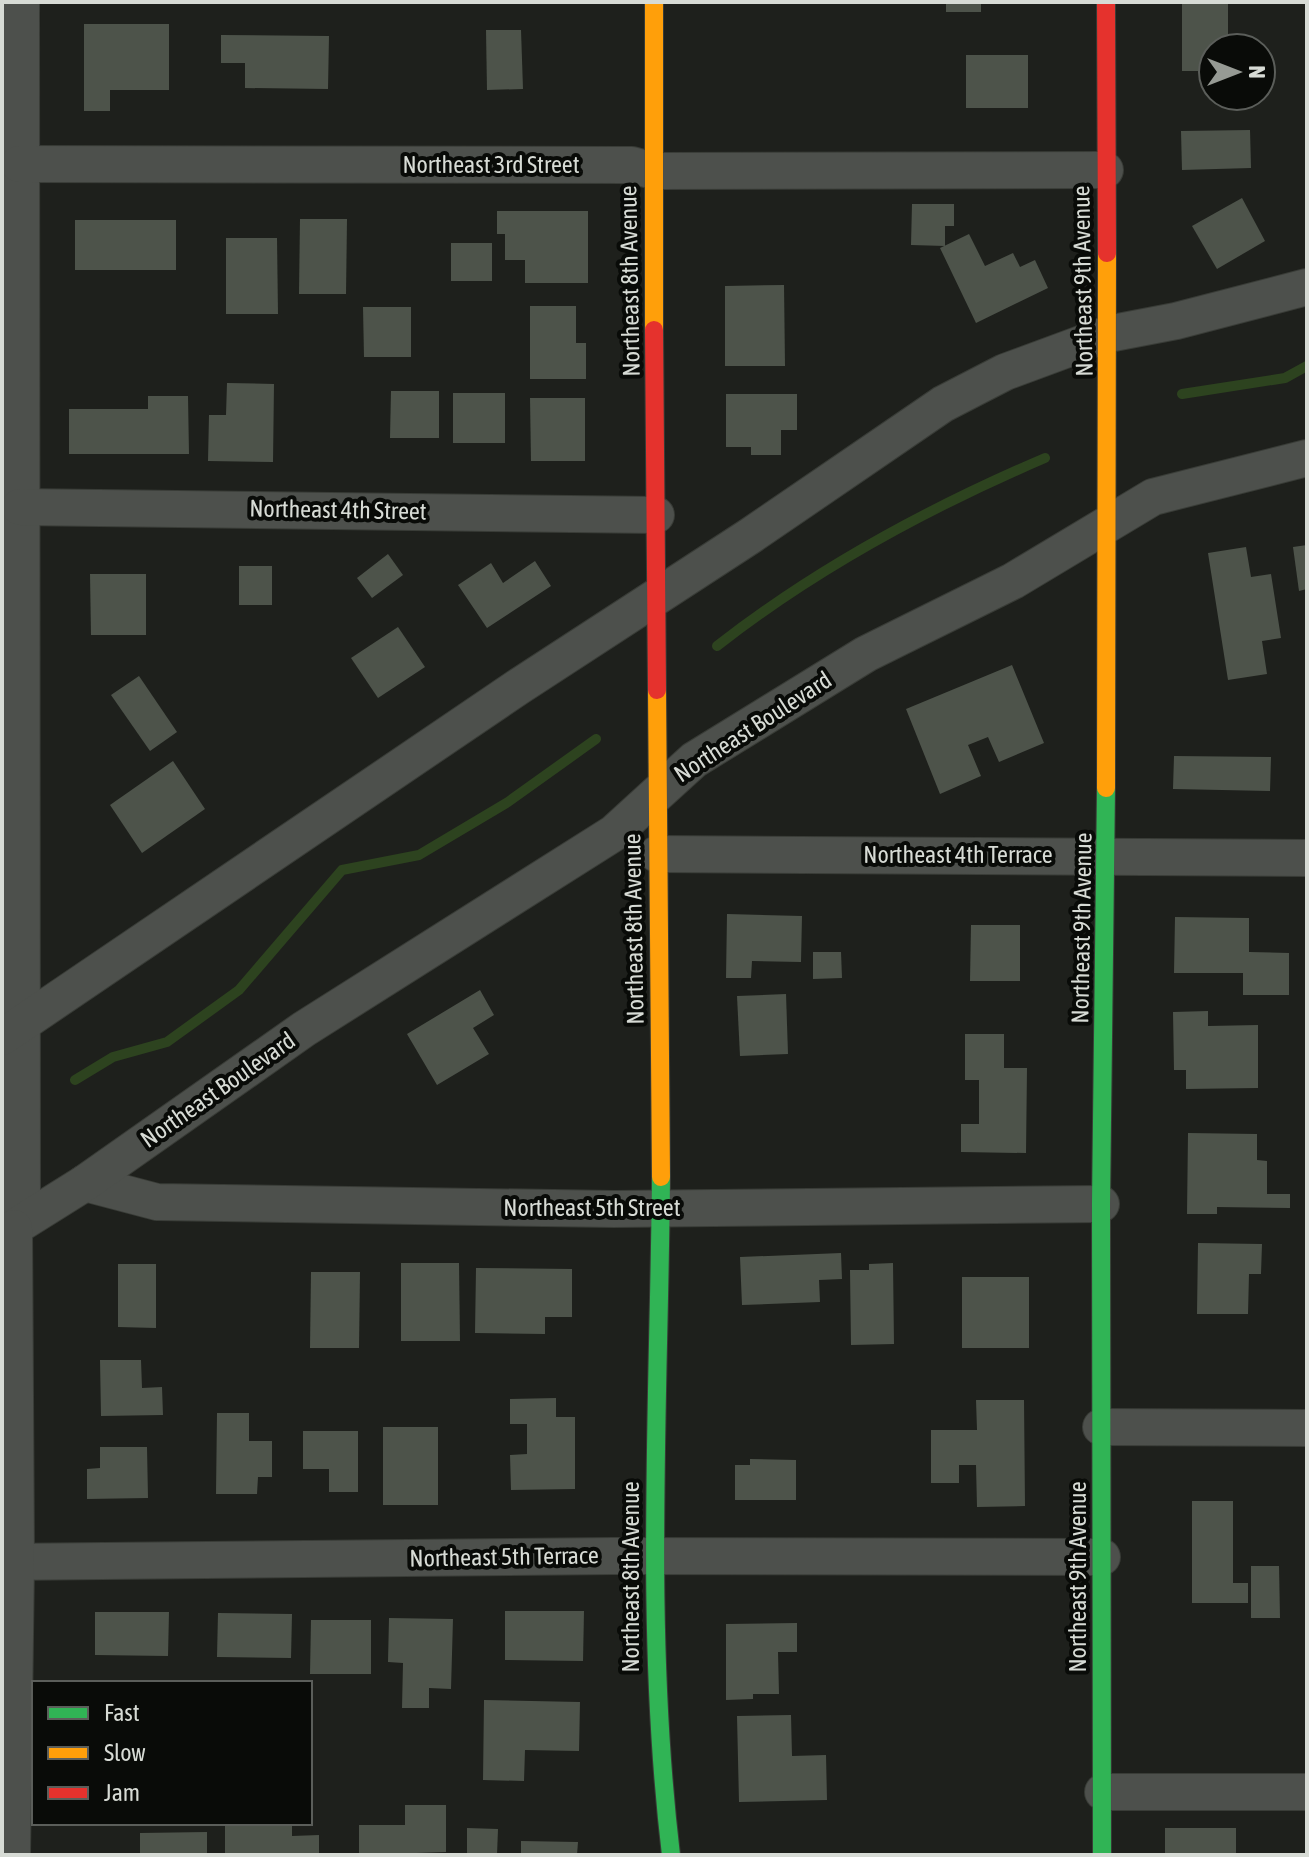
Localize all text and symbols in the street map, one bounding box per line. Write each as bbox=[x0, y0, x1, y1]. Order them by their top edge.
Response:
north arrow bbox=[1197, 32, 1277, 112]
text: N bbox=[1244, 66, 1270, 78]
street label: Northeast 3rd Street bbox=[402, 151, 580, 178]
street label: Northeast 8th Avenue bbox=[614, 185, 645, 377]
street label: Northeast 9th Avenue bbox=[1067, 185, 1098, 377]
street label: Northeast 4th Street bbox=[249, 494, 427, 525]
street label: Northeast Boulevard bbox=[669, 666, 836, 787]
street label: Northeast 9th Avenue bbox=[1066, 832, 1097, 1024]
street label: Northeast 8th Avenue bbox=[618, 833, 649, 1025]
street label: Northeast 4th Terrace bbox=[863, 841, 1053, 868]
street label: Northeast Boulevard bbox=[135, 1026, 300, 1153]
street label: Northeast 5th Street bbox=[503, 1194, 681, 1221]
street label: Northeast 8th Avenue bbox=[617, 1481, 644, 1673]
street label: Northeast 9th Avenue bbox=[1064, 1481, 1091, 1673]
street label: Northeast 5th Terrace bbox=[409, 1541, 599, 1572]
legend bbox=[32, 1681, 312, 1825]
text: Fast bbox=[104, 1699, 140, 1726]
text: Slow bbox=[104, 1739, 146, 1766]
text: Jam bbox=[104, 1779, 140, 1806]

